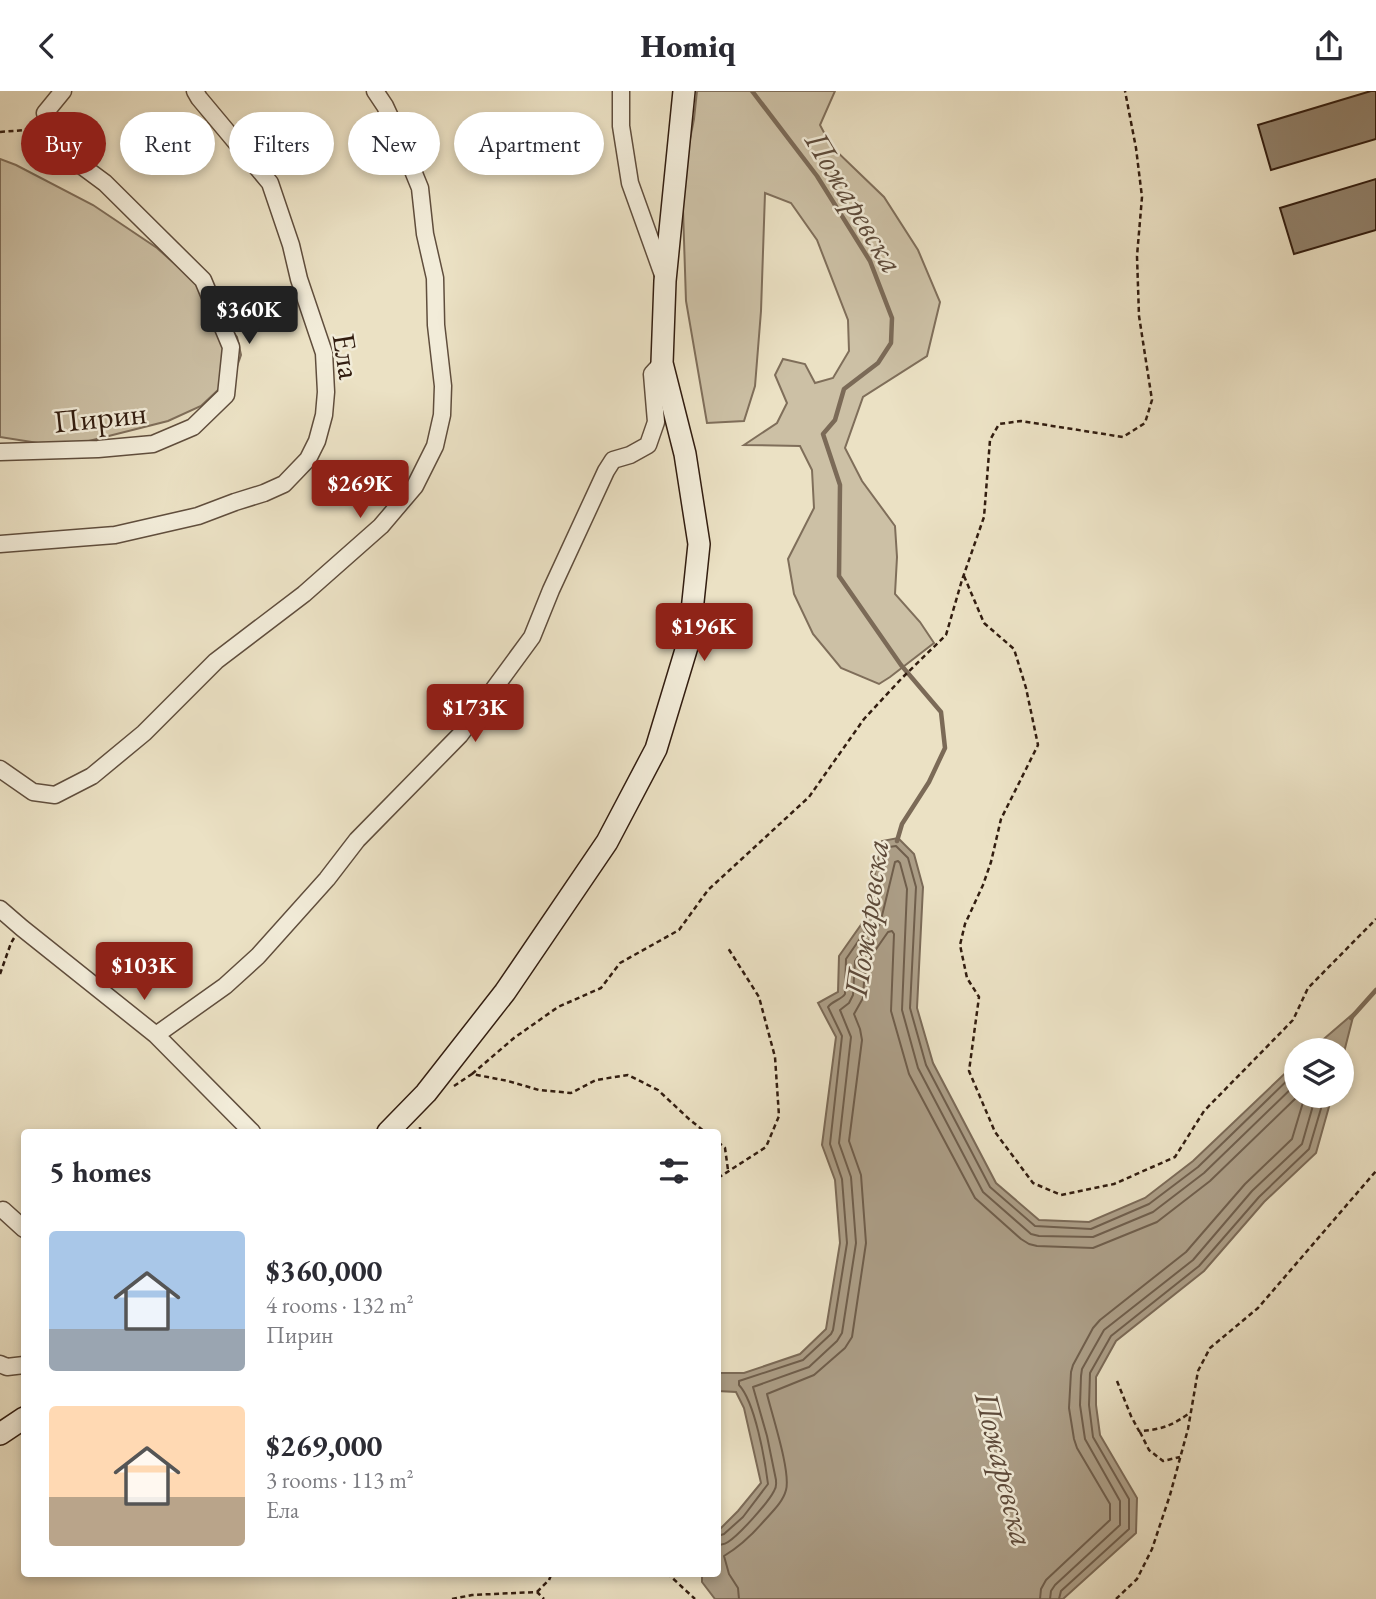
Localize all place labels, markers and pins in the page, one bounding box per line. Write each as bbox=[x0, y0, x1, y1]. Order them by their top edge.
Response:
pin: $360K bbox=[200, 287, 298, 346]
pin: $269K bbox=[311, 461, 409, 520]
pin: $196K bbox=[655, 603, 753, 663]
pin: $173K bbox=[426, 685, 524, 744]
pin: $103K bbox=[95, 943, 193, 1002]

